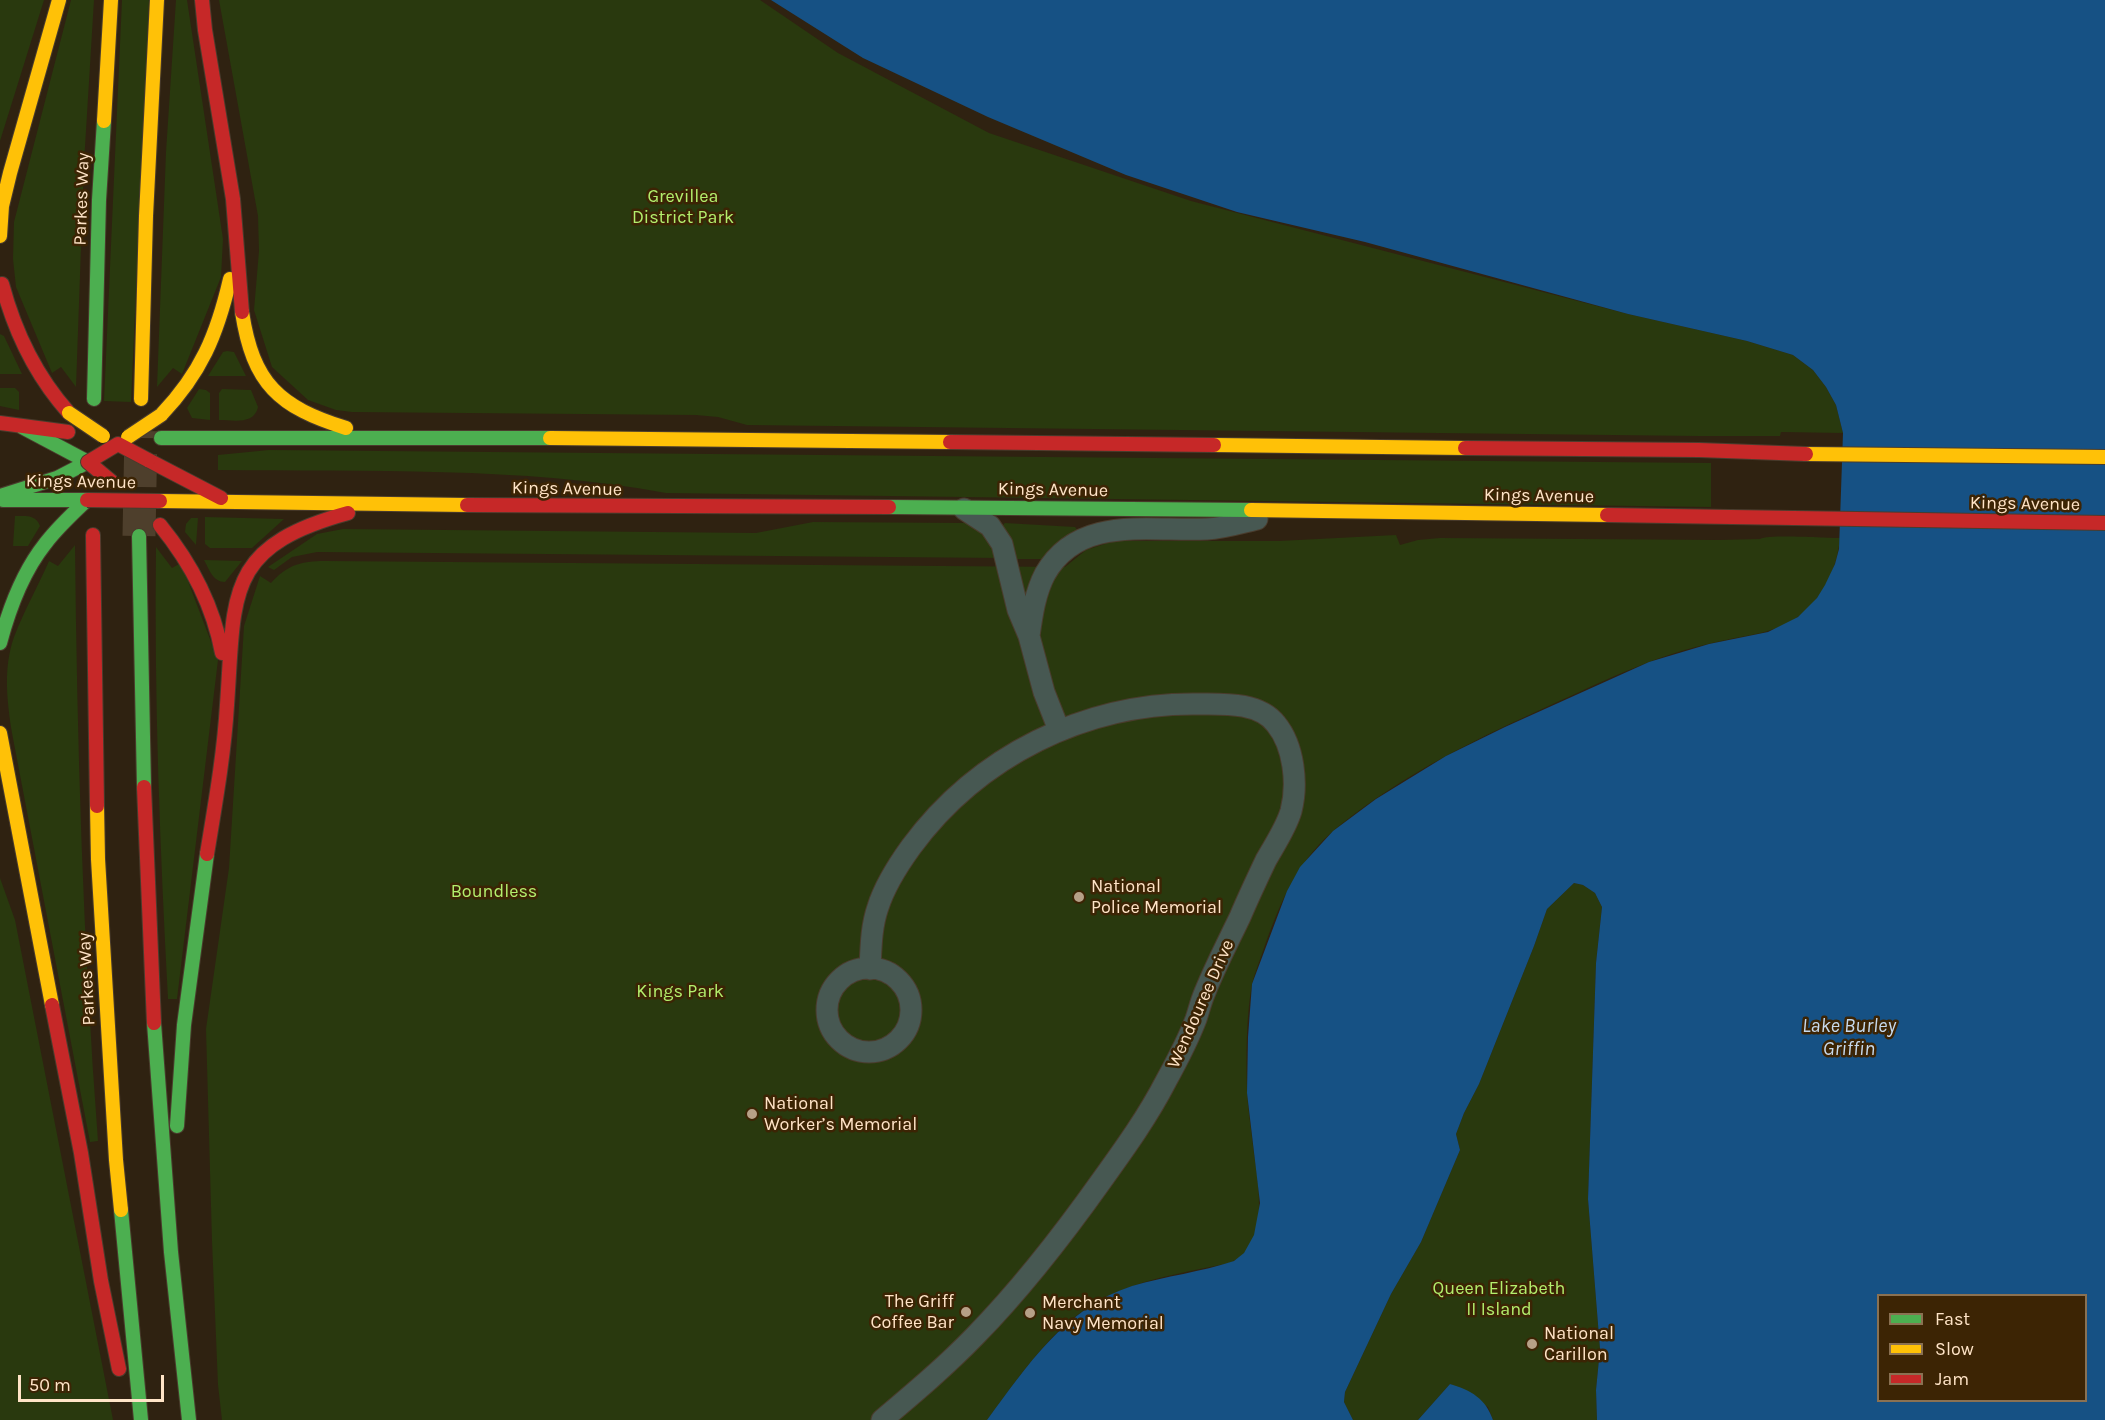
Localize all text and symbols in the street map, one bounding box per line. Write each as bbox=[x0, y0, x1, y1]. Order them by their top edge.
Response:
street label: Parkes Way bbox=[70, 152, 94, 246]
park label: Grevillea District Park bbox=[632, 186, 734, 228]
street label: Kings Avenue bbox=[26, 470, 136, 494]
street label: Kings Avenue bbox=[512, 477, 622, 501]
street label: Kings Avenue bbox=[998, 478, 1108, 502]
street label: Kings Avenue bbox=[1484, 484, 1594, 508]
street label: Kings Avenue bbox=[1970, 492, 2080, 516]
place label: National Police Memorial bbox=[1091, 876, 1222, 918]
park label: Boundless bbox=[451, 881, 537, 903]
marker: National Police Memorial bbox=[1072, 890, 1086, 904]
street label: Parkes Way bbox=[74, 932, 100, 1026]
street label: Wendouree Drive bbox=[1163, 936, 1239, 1072]
park label: Kings Park bbox=[636, 981, 724, 1003]
water label: Lake Burley Griffin bbox=[1802, 1014, 1896, 1061]
place label: National Worker’s Memorial bbox=[764, 1093, 917, 1136]
marker: National Worker’s Memorial bbox=[745, 1107, 759, 1121]
park label: Queen Elizabeth II Island bbox=[1433, 1278, 1565, 1320]
place label: The Griff Coffee Bar bbox=[870, 1291, 954, 1334]
place label: Merchant Navy Memorial bbox=[1042, 1292, 1164, 1334]
legend bbox=[1877, 1294, 2087, 1402]
marker: The Griff Coffee Bar bbox=[959, 1305, 973, 1319]
marker: Merchant Navy Memorial bbox=[1023, 1306, 1037, 1320]
text: Fast bbox=[1935, 1308, 1970, 1330]
place label: National Carillon bbox=[1544, 1323, 1614, 1366]
marker: National Carillon bbox=[1525, 1337, 1539, 1351]
text: Slow bbox=[1935, 1338, 1974, 1360]
scale bar bbox=[21, 1363, 166, 1401]
text: Jam bbox=[1935, 1368, 1969, 1390]
text: 50 m bbox=[29, 1374, 71, 1396]

